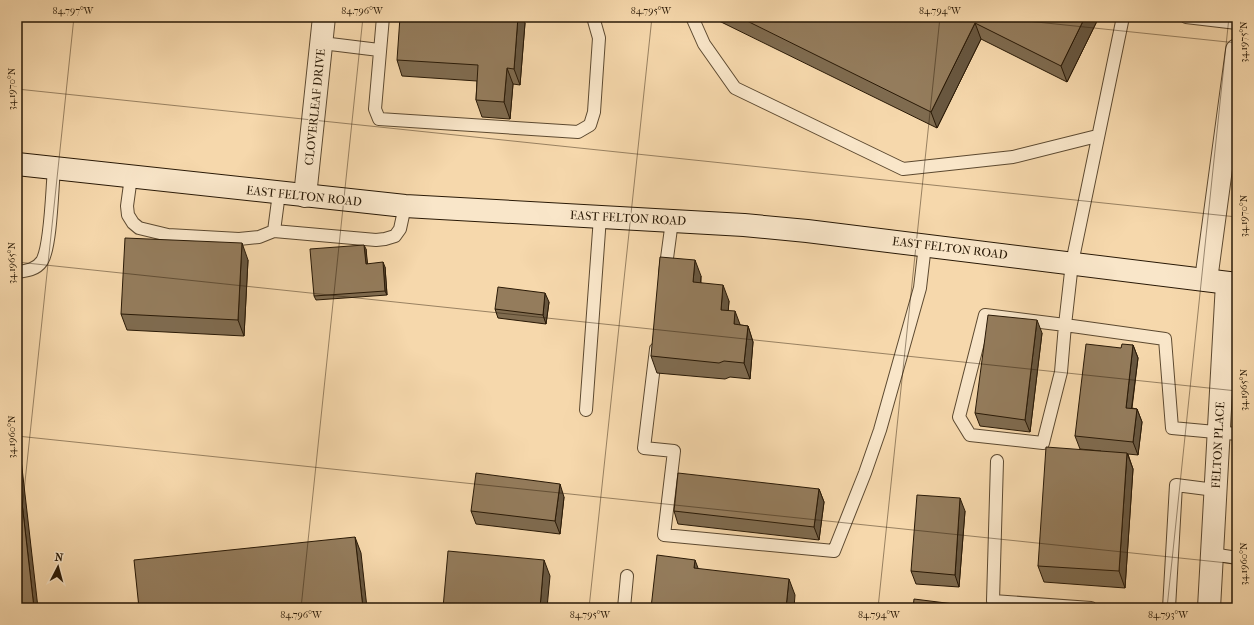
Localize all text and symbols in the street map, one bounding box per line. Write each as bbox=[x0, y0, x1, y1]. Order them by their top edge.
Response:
text: 84.797°W bbox=[53, 5, 95, 17]
text: 84.796°W bbox=[341, 5, 384, 17]
text: 84.795°W bbox=[631, 5, 672, 17]
text: 84.794°W bbox=[919, 5, 962, 17]
text: 34.1975°N bbox=[1238, 21, 1250, 63]
street label: CLOVERLEAF DRIVE bbox=[302, 48, 328, 166]
text: 34.1970°N bbox=[6, 67, 18, 110]
street label: EAST FELTON ROAD bbox=[246, 183, 362, 209]
text: 34.1970°N bbox=[1238, 194, 1250, 237]
street label: EAST FELTON ROAD bbox=[570, 208, 686, 228]
street label: EAST FELTON ROAD bbox=[891, 234, 1009, 262]
text: 34.1965°N bbox=[6, 242, 18, 284]
text: 34.1965°N bbox=[1238, 369, 1250, 411]
street label: FELTON PLACE bbox=[1209, 401, 1227, 489]
text: 34.1960°N bbox=[6, 415, 18, 459]
text: 34.1960°N bbox=[1238, 542, 1250, 586]
north arrow bbox=[38, 547, 78, 587]
text: N bbox=[54, 551, 64, 565]
text: 84.796°W bbox=[280, 609, 323, 621]
text: 84.795°W bbox=[570, 609, 611, 621]
text: 84.794°W bbox=[858, 609, 901, 621]
text: 84.793°W bbox=[1148, 609, 1189, 621]

